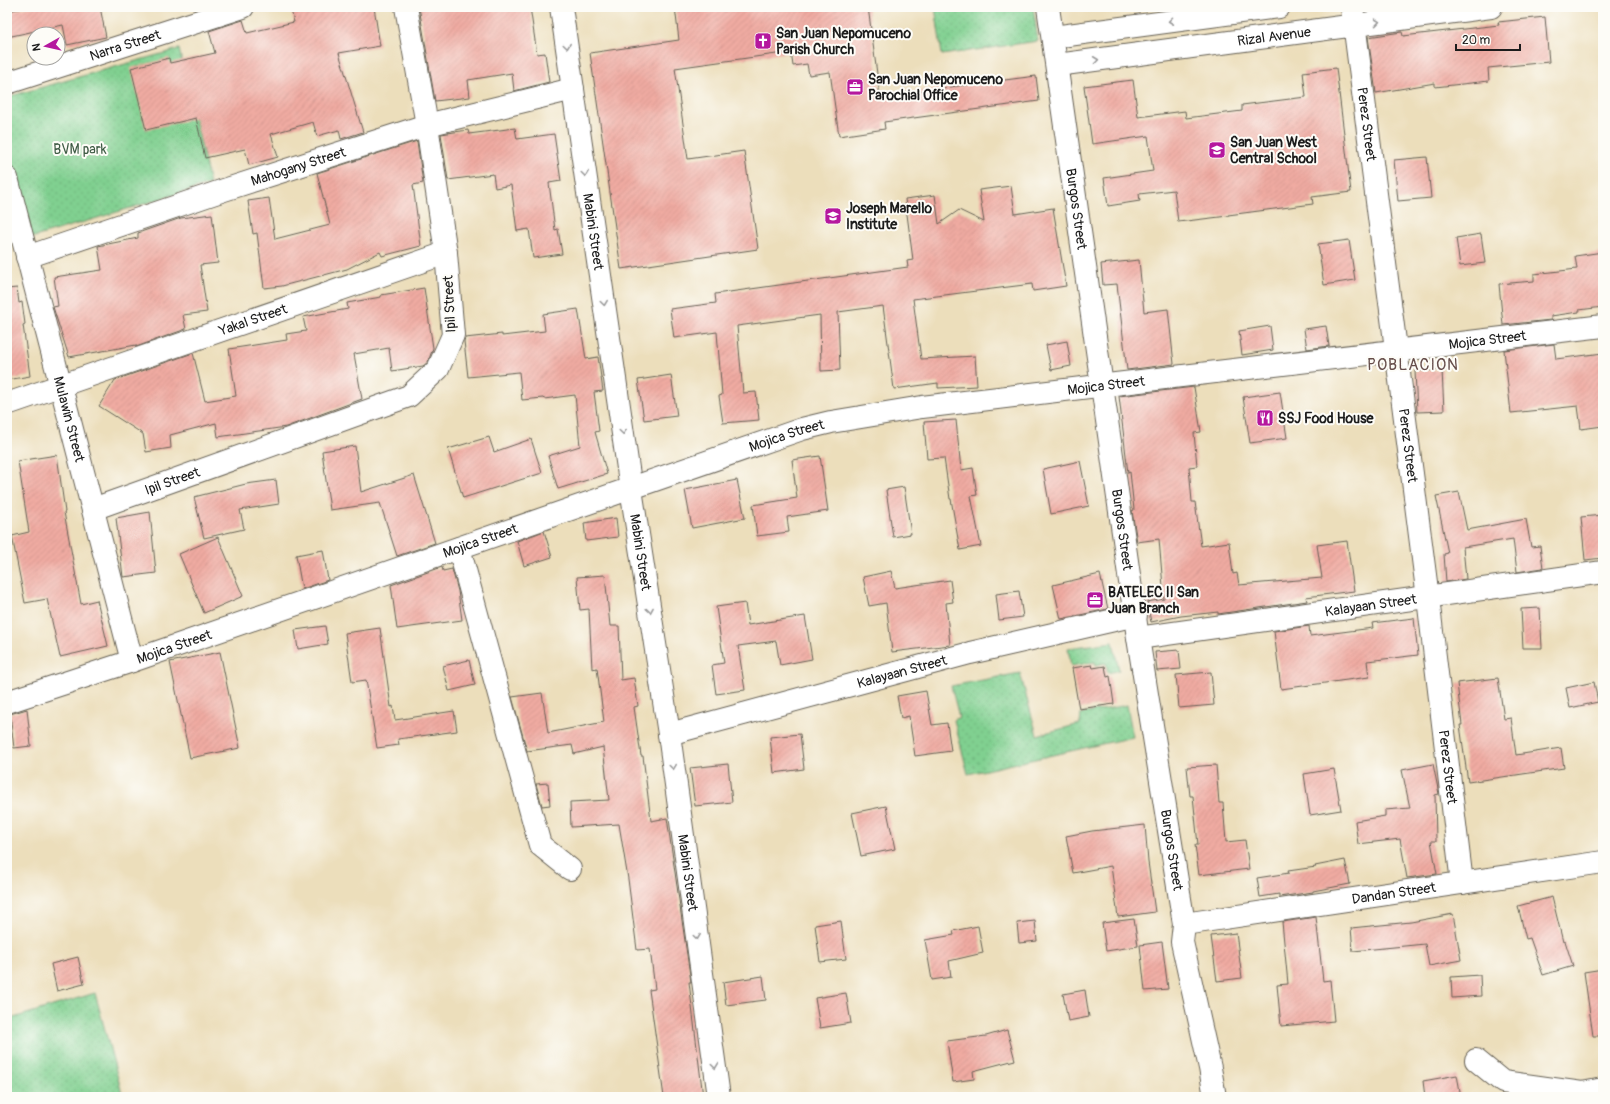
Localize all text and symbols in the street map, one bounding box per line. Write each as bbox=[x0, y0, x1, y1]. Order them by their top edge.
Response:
one-way arrow bbox=[1168, 16, 1174, 25]
one-way arrow bbox=[1374, 18, 1380, 27]
street label: Rizal Avenue bbox=[1236, 23, 1312, 50]
place label: San Juan Nepomuceno Parish Church bbox=[776, 25, 911, 58]
north arrow bbox=[26, 26, 66, 66]
street label: Narra Street bbox=[88, 26, 163, 65]
scale bar bbox=[1456, 26, 1520, 52]
church icon: San Juan Nepomuceno Parish Church bbox=[753, 31, 773, 51]
text: 20 m bbox=[1462, 33, 1491, 48]
text: N bbox=[30, 42, 44, 52]
one-way arrow bbox=[562, 43, 571, 49]
one-way arrow bbox=[1093, 56, 1099, 65]
place label: San Juan Nepomuceno Parochial Office bbox=[868, 71, 1003, 104]
office icon: San Juan Nepomuceno Parochial Office bbox=[845, 77, 865, 97]
street label: Perez Street bbox=[1353, 86, 1380, 163]
place label: San Juan West Central School bbox=[1230, 134, 1317, 167]
school or university icon: San Juan West Central School bbox=[1207, 140, 1227, 160]
park label: BVM park bbox=[53, 141, 107, 158]
street label: Mahogany Street bbox=[249, 143, 348, 190]
street label: Burgos Street bbox=[1062, 167, 1091, 251]
one-way arrow bbox=[580, 171, 589, 177]
street label: Mabini Street bbox=[579, 192, 607, 272]
place label: Joseph Marello Institute bbox=[846, 200, 932, 233]
school or university icon: Joseph Marello Institute bbox=[823, 206, 843, 226]
street label: Ipil Street bbox=[439, 275, 459, 333]
street label: Yakal Street bbox=[216, 300, 290, 340]
one-way arrow bbox=[599, 300, 608, 306]
street label: Mojica Street bbox=[1448, 327, 1528, 353]
district label: POBLACION bbox=[1367, 355, 1459, 375]
street label: Mojica Street bbox=[1066, 373, 1146, 399]
street label: Mulawin Street bbox=[50, 375, 88, 464]
street label: Perez Street bbox=[1395, 407, 1421, 484]
restaurant icon: SSJ Food House bbox=[1255, 408, 1275, 428]
place label: SSJ Food House bbox=[1278, 410, 1374, 427]
street label: Mojica Street bbox=[747, 416, 826, 456]
one-way arrow bbox=[618, 428, 627, 435]
street label: Ipil Street bbox=[142, 463, 203, 499]
street label: Burgos Street bbox=[1108, 488, 1136, 572]
street label: Mabini Street bbox=[626, 513, 655, 592]
street label: Mojica Street bbox=[441, 520, 520, 562]
place label: BATELEC II San Juan Branch bbox=[1108, 584, 1199, 617]
office icon: BATELEC II San Juan Branch bbox=[1085, 590, 1105, 610]
street label: Kalayaan Street bbox=[1324, 591, 1418, 620]
one-way arrow bbox=[645, 607, 654, 613]
street label: Mojica Street bbox=[135, 626, 214, 668]
street label: Kalayaan Street bbox=[855, 652, 949, 692]
street label: Perez Street bbox=[1435, 729, 1461, 805]
one-way arrow bbox=[668, 764, 677, 770]
street label: Burgos Street bbox=[1157, 808, 1187, 892]
street label: Mabini Street bbox=[674, 833, 701, 913]
street label: Dandan Street bbox=[1351, 879, 1437, 908]
one-way arrow bbox=[692, 934, 701, 940]
one-way arrow bbox=[710, 1063, 719, 1069]

